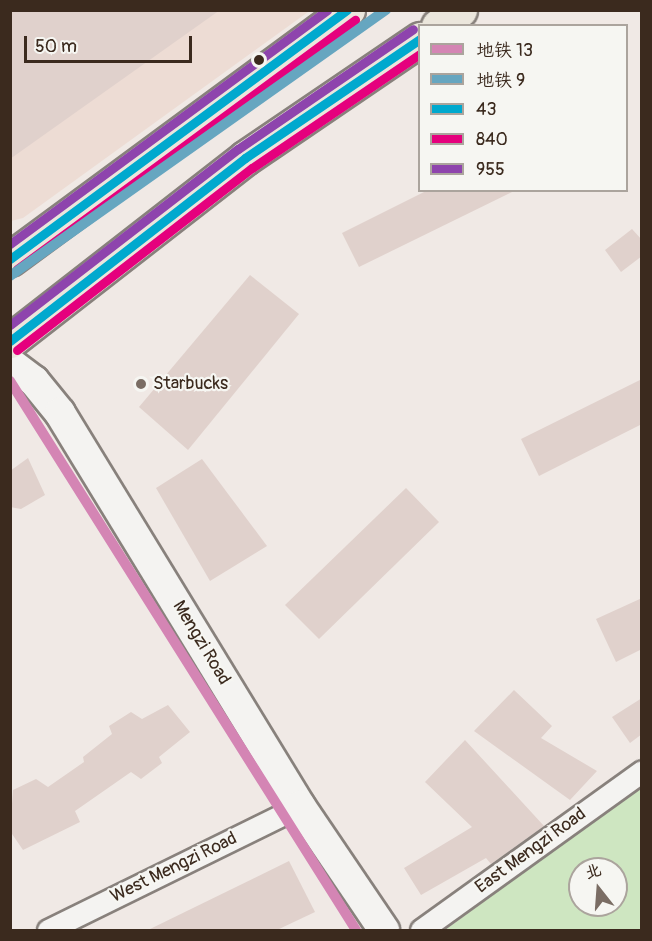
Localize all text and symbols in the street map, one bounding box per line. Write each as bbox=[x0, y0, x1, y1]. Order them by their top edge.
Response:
scale bar bbox=[27, 24, 195, 62]
legend bbox=[418, 24, 628, 192]
text: 50 m bbox=[35, 35, 77, 58]
text: 地铁 13 bbox=[476, 39, 533, 62]
unlabelled marker bbox=[253, 54, 265, 66]
text: 地铁 9 bbox=[476, 69, 525, 92]
text: 43 bbox=[476, 98, 496, 121]
text: 840 bbox=[476, 128, 508, 151]
text: 955 bbox=[476, 158, 505, 181]
place label: Starbucks bbox=[153, 373, 228, 395]
marker: Starbucks bbox=[134, 377, 148, 391]
street label: Mengzi Road bbox=[167, 597, 235, 689]
street label: East Mengzi Road bbox=[471, 804, 591, 898]
street label: West Mengzi Road bbox=[107, 828, 241, 908]
north arrow bbox=[568, 857, 628, 917]
text: 北 bbox=[583, 860, 604, 884]

